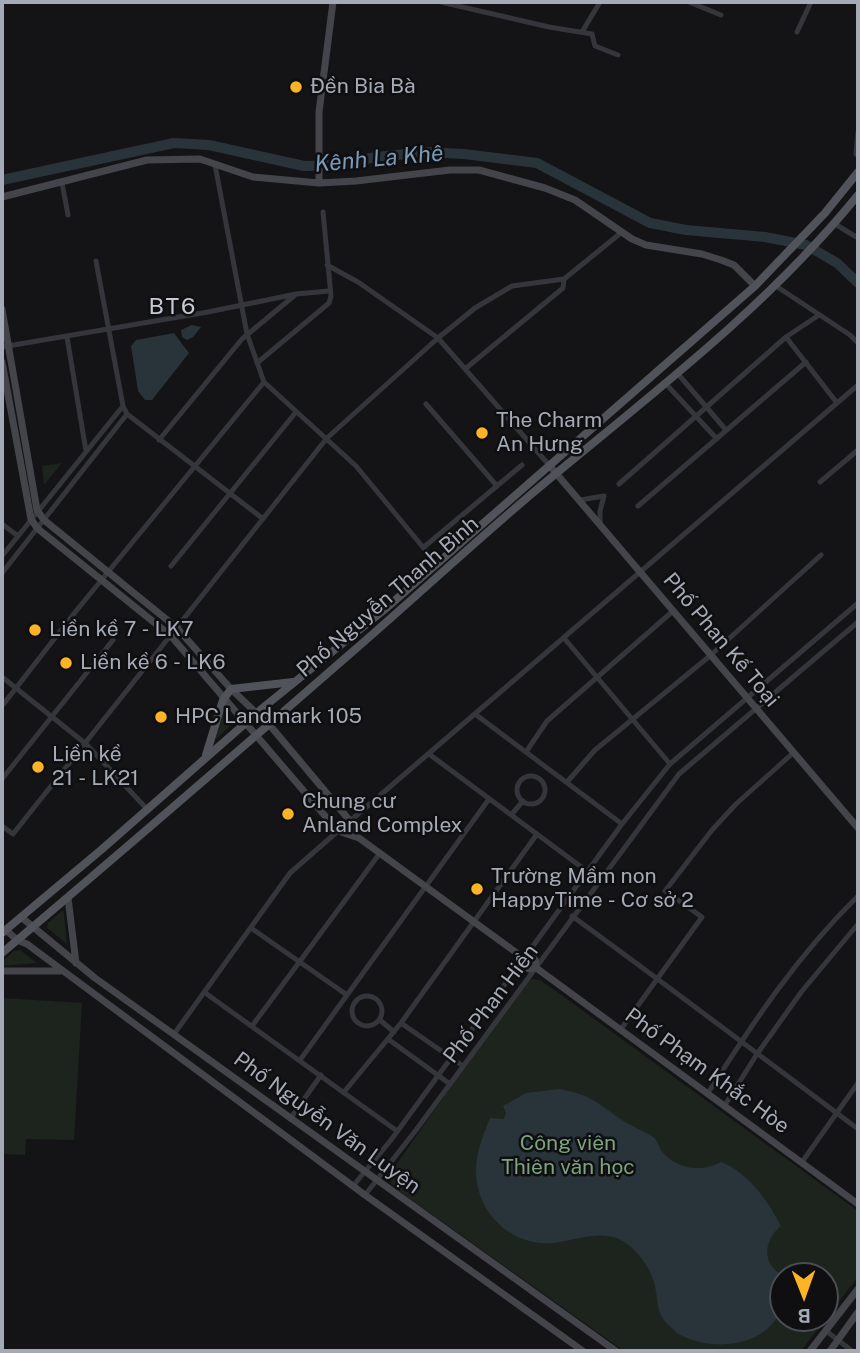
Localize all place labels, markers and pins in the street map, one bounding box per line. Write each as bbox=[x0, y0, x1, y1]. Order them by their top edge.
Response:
place label: Đền Bia Bà bbox=[310, 74, 416, 100]
marker: Đền Bia Bà bbox=[288, 79, 304, 95]
place label: The Charm An Hưng bbox=[496, 408, 602, 458]
marker: The Charm An Hưng bbox=[474, 425, 490, 441]
place label: Liền kề 7 - LK7 bbox=[49, 617, 194, 643]
marker: Liền kề 7 - LK7 bbox=[27, 622, 43, 638]
place label: Liền kề 6 - LK6 bbox=[80, 650, 225, 676]
marker: Liền kề 6 - LK6 bbox=[58, 655, 74, 671]
place label: HPC Landmark 105 bbox=[175, 704, 362, 730]
marker: HPC Landmark 105 bbox=[153, 709, 169, 725]
place label: Liền kề 21 - LK21 bbox=[52, 742, 139, 792]
marker: Liền kề 21 - LK21 bbox=[30, 759, 46, 775]
place label: Chung cư Anland Complex bbox=[302, 789, 462, 839]
marker: Chung cư Anland Complex bbox=[280, 806, 296, 822]
place label: Trường Mầm non HappyTime - Cơ sở 2 bbox=[491, 864, 694, 914]
marker: Trường Mầm non HappyTime - Cơ sở 2 bbox=[469, 881, 485, 897]

